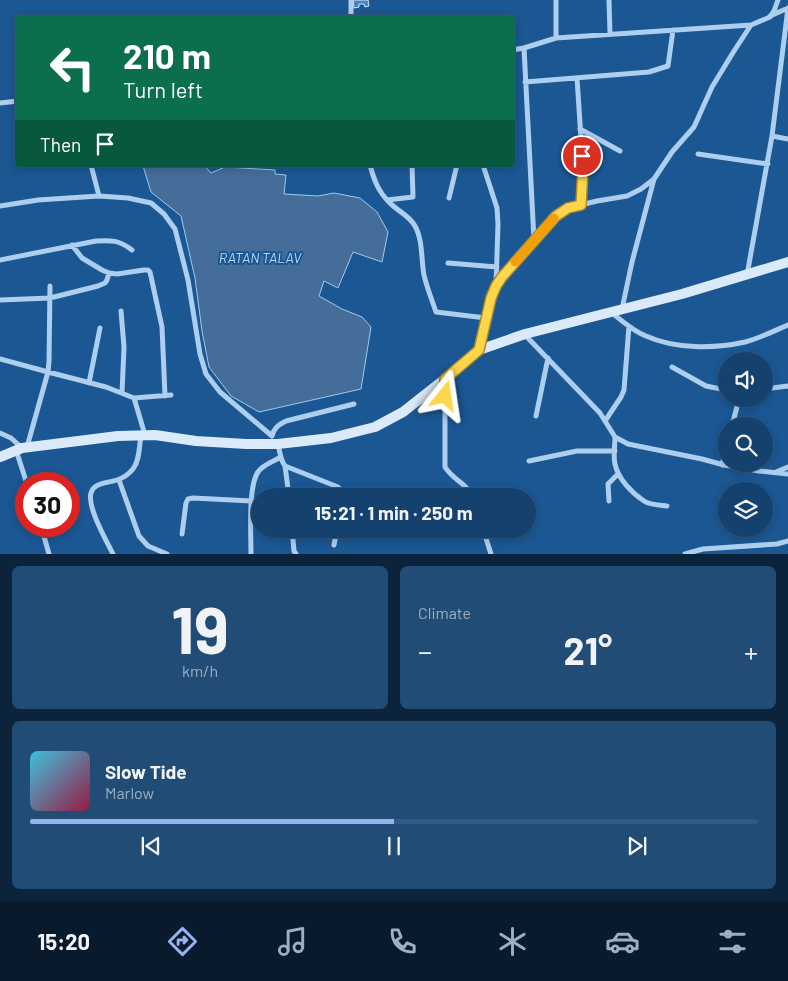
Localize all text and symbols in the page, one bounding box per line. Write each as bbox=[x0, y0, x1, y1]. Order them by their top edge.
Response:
text: 210 m bbox=[123, 34, 211, 76]
icon: left bbox=[40, 35, 105, 100]
text: Turn left bbox=[123, 76, 203, 102]
icon: arrive bbox=[91, 130, 119, 158]
text: Then bbox=[40, 133, 81, 156]
pin bbox=[561, 135, 603, 177]
icon: arrive bbox=[568, 142, 596, 170]
water label: RATAN TALAV bbox=[219, 249, 302, 266]
map controls bbox=[718, 352, 773, 537]
button: sound bbox=[718, 352, 773, 407]
position arrow bbox=[418, 369, 470, 421]
button: search bbox=[718, 417, 773, 472]
speed limit sign: 30 bbox=[15, 472, 80, 537]
button: layers bbox=[718, 482, 773, 537]
text: 15:21 · 1 min · 250 m bbox=[314, 501, 473, 524]
text: 19 bbox=[171, 589, 229, 667]
text: Climate bbox=[418, 603, 471, 622]
text: 21° bbox=[564, 627, 612, 673]
text: − bbox=[418, 634, 432, 668]
text: + bbox=[744, 634, 758, 668]
text: km/h bbox=[182, 661, 218, 680]
text: Slow Tide bbox=[105, 760, 187, 783]
text: Marlow bbox=[105, 783, 154, 802]
icon: previous bbox=[137, 832, 165, 860]
icon: pause bbox=[380, 832, 408, 860]
icon: next bbox=[623, 832, 651, 860]
icon: directions bbox=[165, 924, 200, 959]
icon: music bbox=[275, 924, 310, 959]
icon: phone bbox=[385, 924, 420, 959]
icon: climate bbox=[495, 924, 530, 959]
icon: car bbox=[605, 924, 640, 959]
icon: filters bbox=[715, 924, 750, 959]
text: 15:20 bbox=[38, 928, 90, 954]

